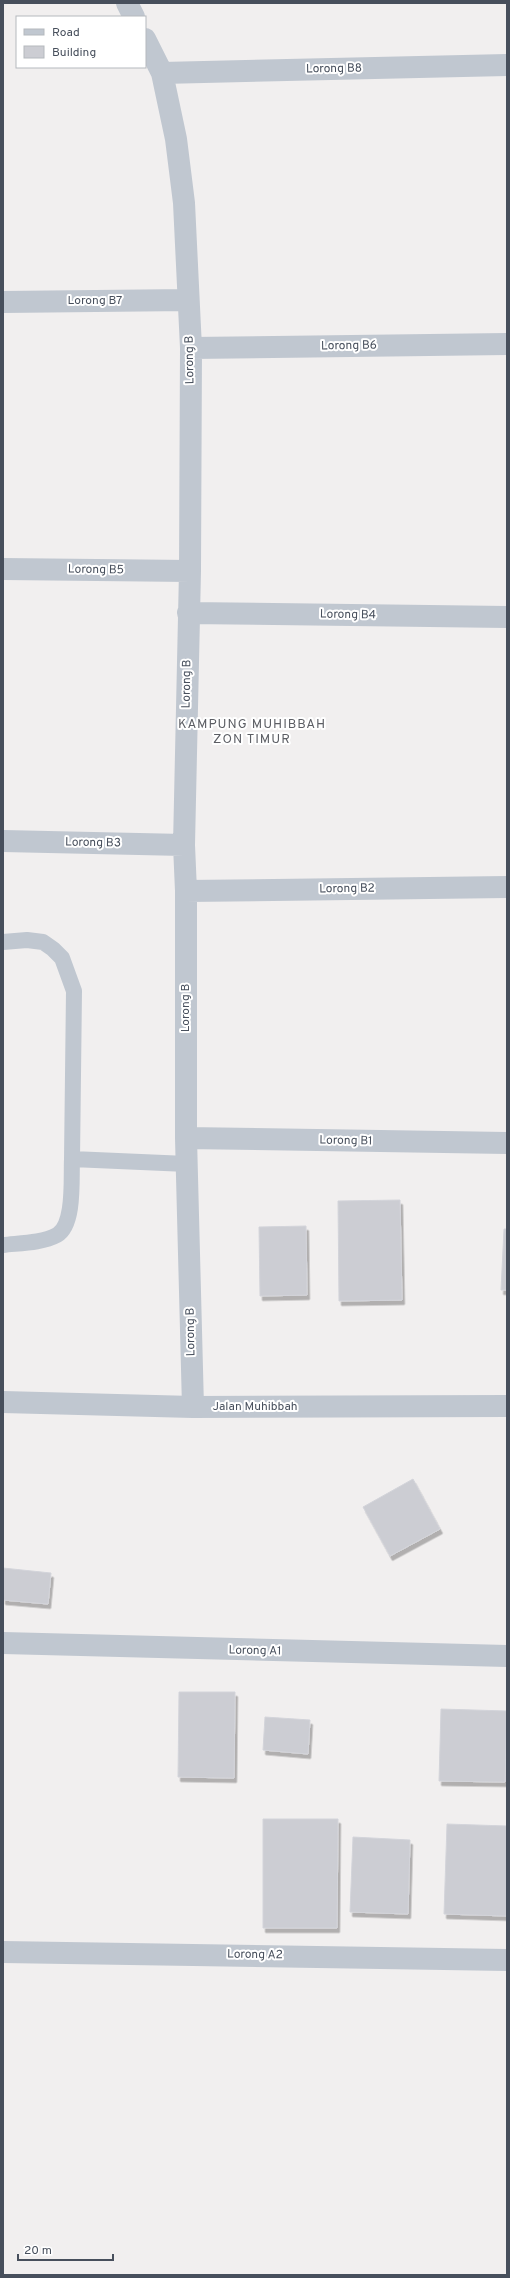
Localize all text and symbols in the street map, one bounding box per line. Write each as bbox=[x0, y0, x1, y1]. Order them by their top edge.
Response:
legend bbox=[16, 16, 146, 68]
text: Road bbox=[52, 25, 80, 41]
text: Building bbox=[52, 45, 96, 61]
street label: Lorong B8 bbox=[306, 61, 362, 77]
street label: Lorong B7 bbox=[68, 293, 122, 309]
street label: Lorong B bbox=[182, 335, 198, 385]
street label: Lorong B6 bbox=[321, 338, 377, 354]
street label: Lorong B5 bbox=[68, 562, 124, 578]
street label: Lorong B4 bbox=[320, 607, 376, 623]
street label: Lorong B bbox=[179, 659, 195, 709]
district label: KAMPUNG MUHIBBAH ZON TIMUR bbox=[178, 717, 326, 748]
street label: Lorong B3 bbox=[65, 835, 121, 851]
street label: Lorong B2 bbox=[319, 881, 375, 897]
street label: Lorong B bbox=[178, 984, 194, 1032]
street label: Lorong B1 bbox=[319, 1133, 373, 1149]
street label: Lorong B bbox=[183, 1307, 199, 1357]
street label: Jalan Muhibbah bbox=[213, 1399, 298, 1415]
street label: Lorong A1 bbox=[228, 1643, 282, 1659]
street label: Lorong A2 bbox=[227, 1947, 283, 1963]
scale bar bbox=[18, 2236, 113, 2262]
text: 20 m bbox=[24, 2243, 52, 2259]

